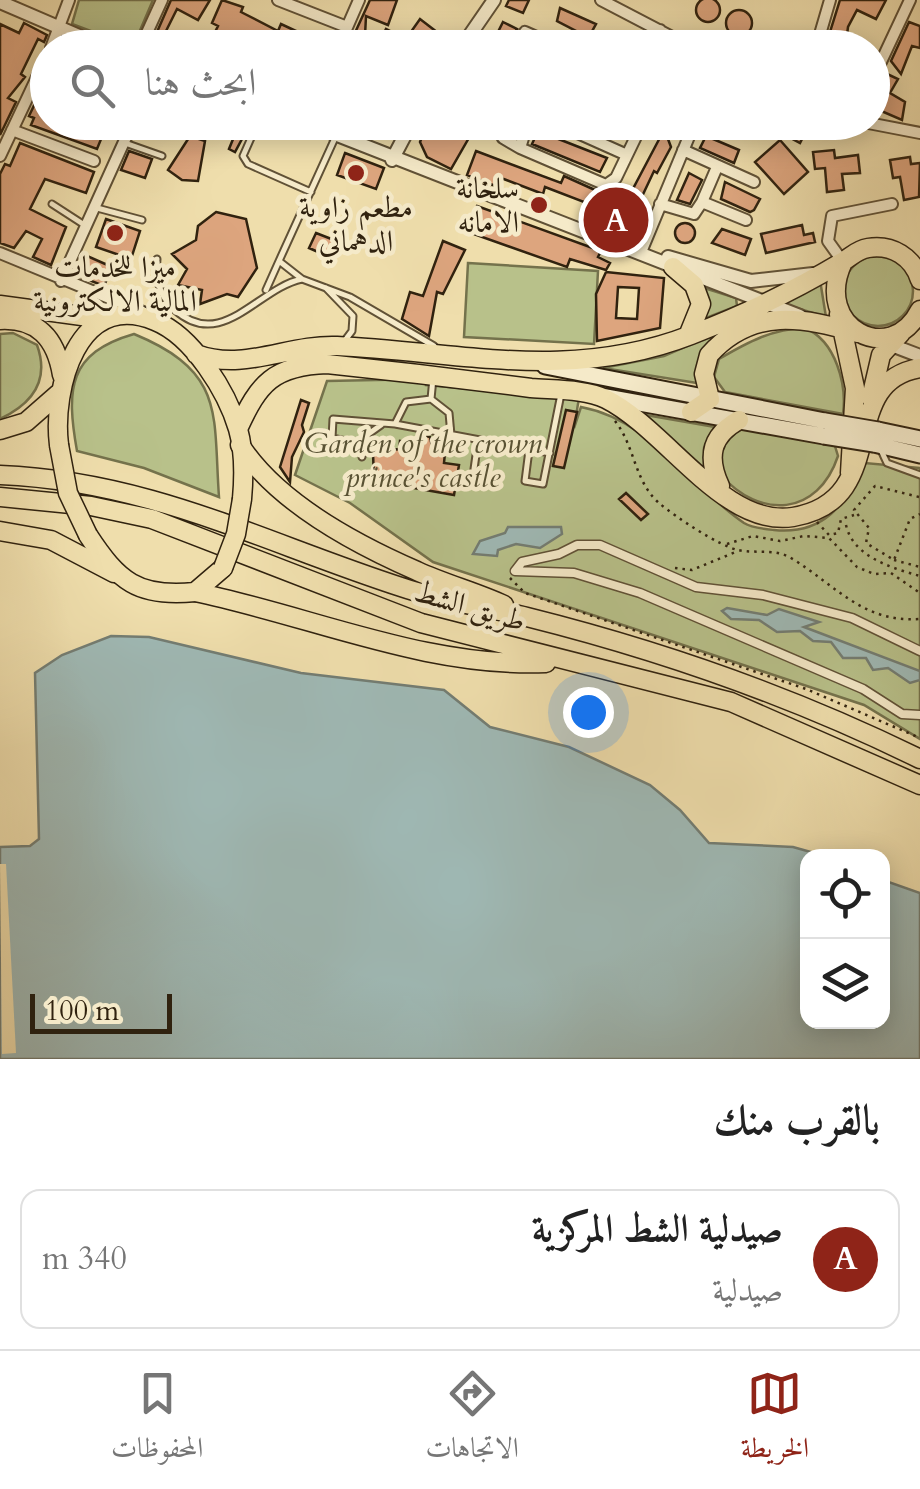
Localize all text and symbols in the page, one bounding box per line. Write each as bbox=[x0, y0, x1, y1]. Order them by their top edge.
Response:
search box bbox=[30, 30, 890, 140]
text: ابحث هنا bbox=[145, 57, 257, 109]
icon: search bbox=[65, 58, 120, 113]
marker: مطعم زاوية الدهماني bbox=[345, 162, 367, 184]
place label: سلخانة الامانه bbox=[456, 168, 519, 243]
pin: A bbox=[584, 182, 648, 258]
place label: مطعم زاوية الدهماني bbox=[299, 187, 413, 265]
marker: سلخانة الامانه bbox=[528, 194, 550, 216]
marker: ميزا للخدمات المالية الالكترونية bbox=[104, 222, 126, 244]
place label: ميزا للخدمات المالية الالكترونية bbox=[33, 247, 197, 322]
park label: Garden of the crown prince's castle bbox=[304, 423, 542, 498]
street label: طريق الشط bbox=[409, 571, 530, 642]
your location bbox=[563, 687, 614, 738]
map controls bbox=[800, 849, 890, 1029]
button: locate bbox=[800, 849, 890, 939]
button: layers bbox=[800, 939, 890, 1029]
scale bar bbox=[30, 989, 172, 1034]
text: 100 m bbox=[45, 992, 119, 1030]
text: بالقرب منك bbox=[713, 1092, 880, 1149]
text: صيدلية الشط المركزية bbox=[532, 1203, 783, 1255]
text: 340 m bbox=[42, 1237, 127, 1281]
text: A bbox=[833, 1237, 858, 1281]
text: صيدلية bbox=[712, 1269, 783, 1313]
tab: المحفوظات bbox=[111, 1366, 203, 1475]
tab: الاتجاهات bbox=[425, 1366, 519, 1475]
tab: الخريطة bbox=[741, 1366, 809, 1475]

